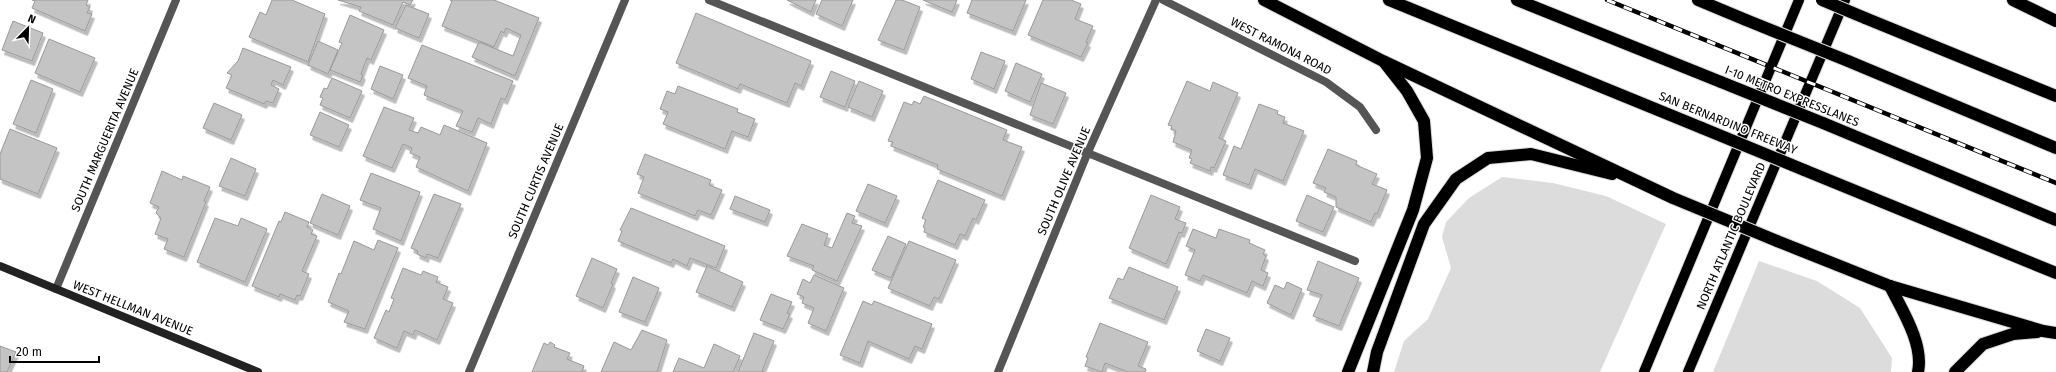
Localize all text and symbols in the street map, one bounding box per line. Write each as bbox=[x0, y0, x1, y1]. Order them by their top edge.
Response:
north arrow bbox=[8, 8, 48, 48]
text: N bbox=[26, 12, 38, 27]
street label: WEST RAMONA ROAD bbox=[1228, 14, 1334, 78]
street label: I-10 METRO EXPRESSLANES bbox=[1723, 63, 1862, 130]
street label: SOUTH MARGUERITA AVENUE bbox=[68, 66, 142, 214]
street label: SAN BERNARDINO FREEWAY bbox=[1657, 89, 1800, 157]
street label: SOUTH CURTIS AVENUE bbox=[505, 121, 567, 241]
street label: SOUTH OLIVE AVENUE bbox=[1035, 125, 1093, 237]
street label: NORTH ATLANTIC BOULEVARD bbox=[1694, 160, 1769, 312]
street label: WEST HELLMAN AVENUE bbox=[71, 277, 195, 339]
scale bar bbox=[10, 338, 99, 364]
text: 20 m bbox=[16, 345, 42, 359]

